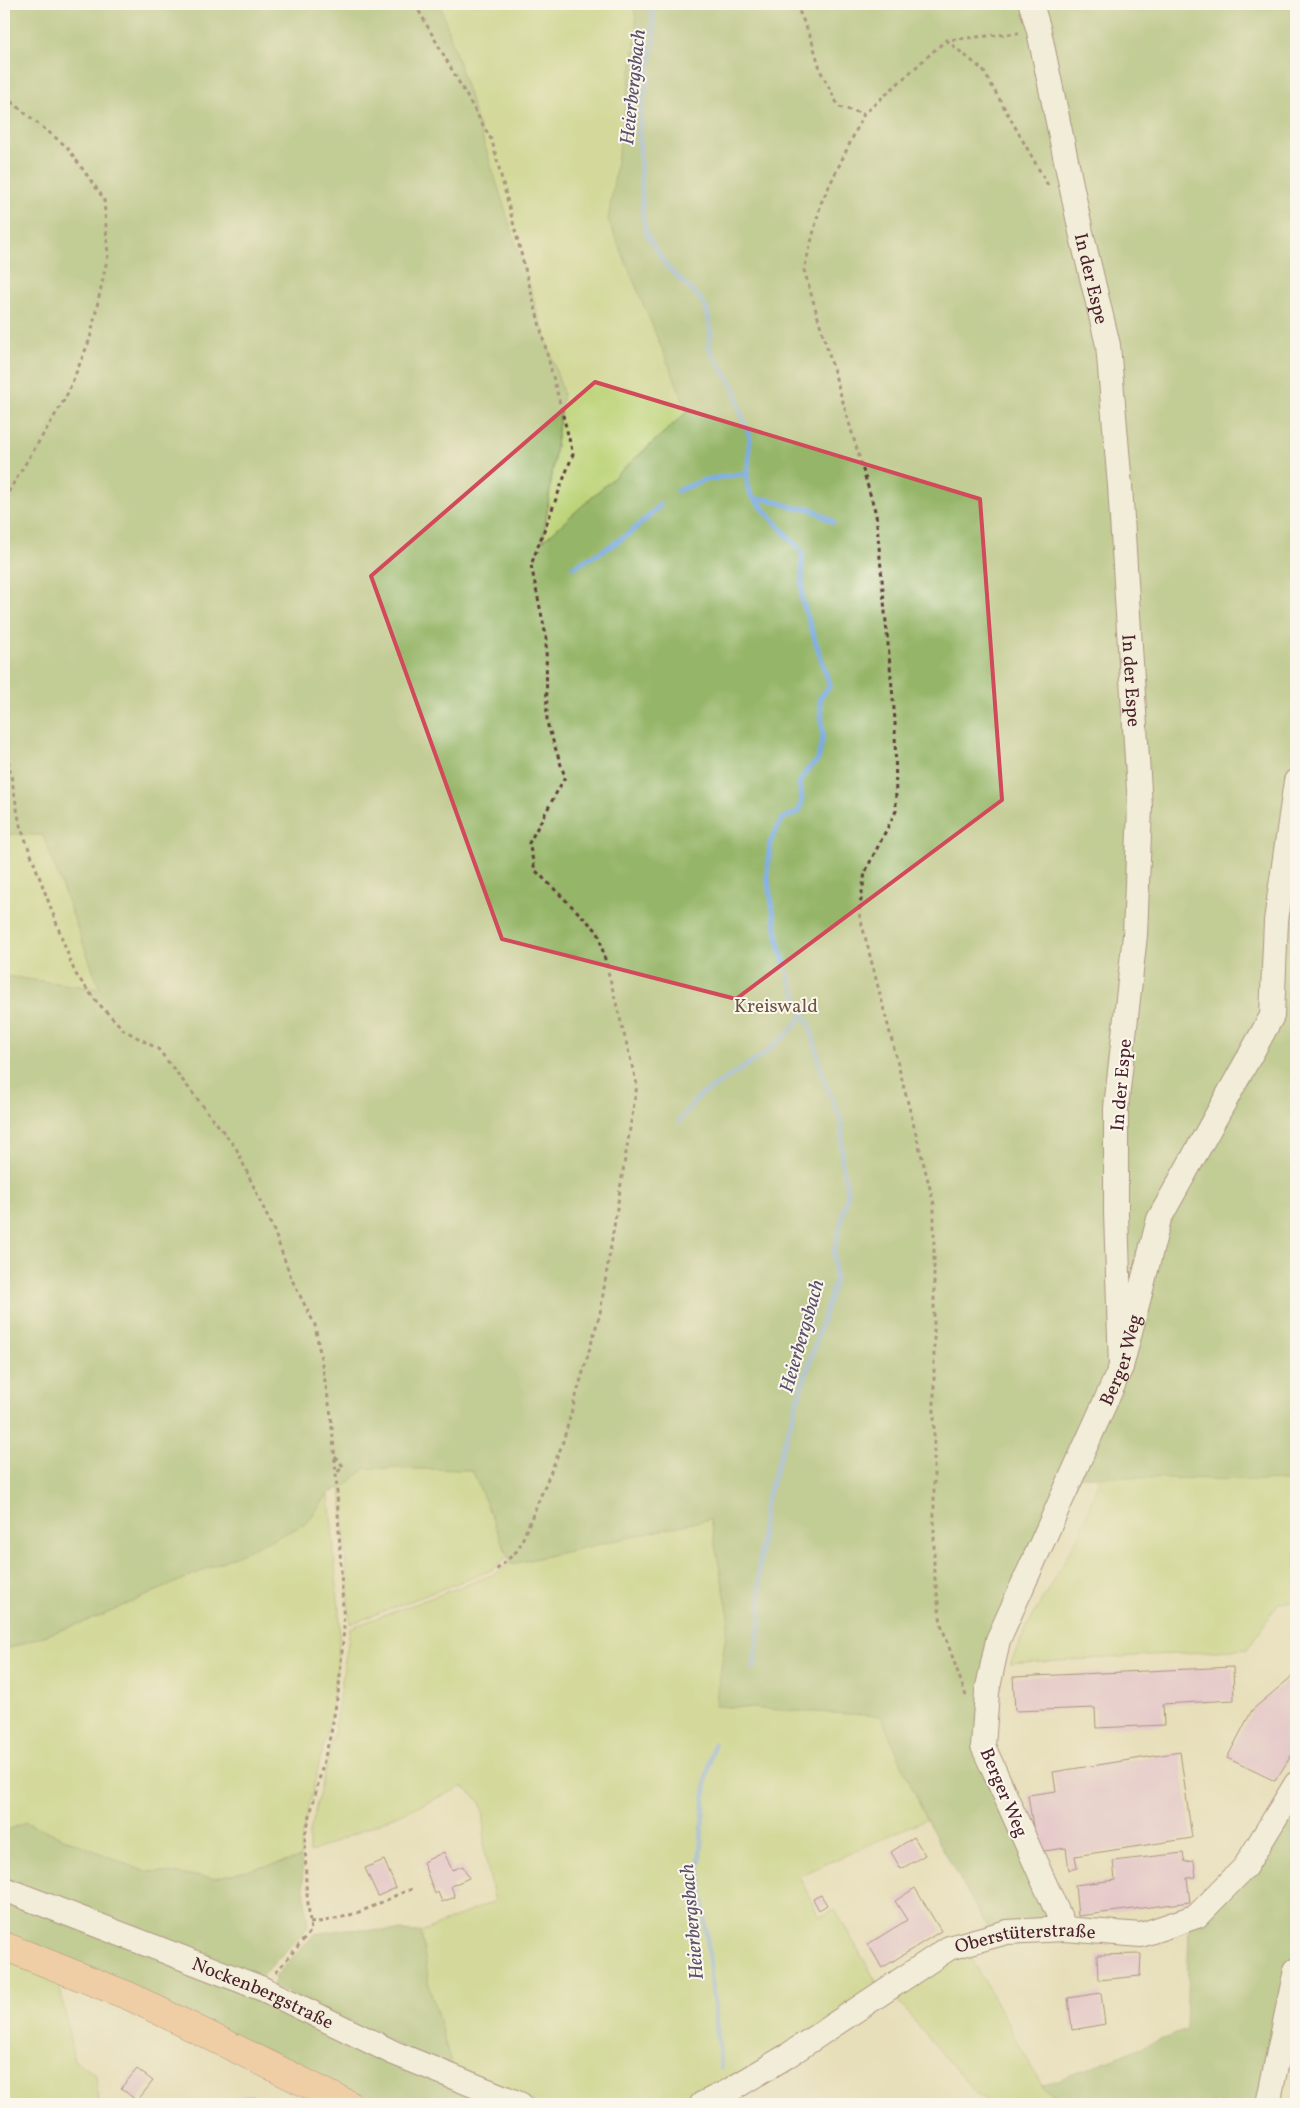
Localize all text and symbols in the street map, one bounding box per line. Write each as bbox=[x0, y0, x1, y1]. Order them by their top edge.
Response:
water label: Heierbergsbach bbox=[614, 28, 654, 147]
street label: In der Espe bbox=[1067, 230, 1114, 327]
street label: In der Espe bbox=[1114, 633, 1146, 728]
park label: Kreiswald bbox=[734, 994, 818, 1020]
street label: In der Espe bbox=[1105, 1038, 1139, 1133]
water label: Heierbergsbach bbox=[773, 1277, 832, 1396]
street label: Berger Weg bbox=[1094, 1312, 1149, 1410]
street label: Berger Weg bbox=[973, 1744, 1034, 1842]
water label: Heierbergsbach bbox=[674, 1863, 712, 1981]
street label: Oberstüterstraße bbox=[952, 1918, 1097, 1961]
street label: Nockenbergstraße bbox=[188, 1952, 338, 2037]

